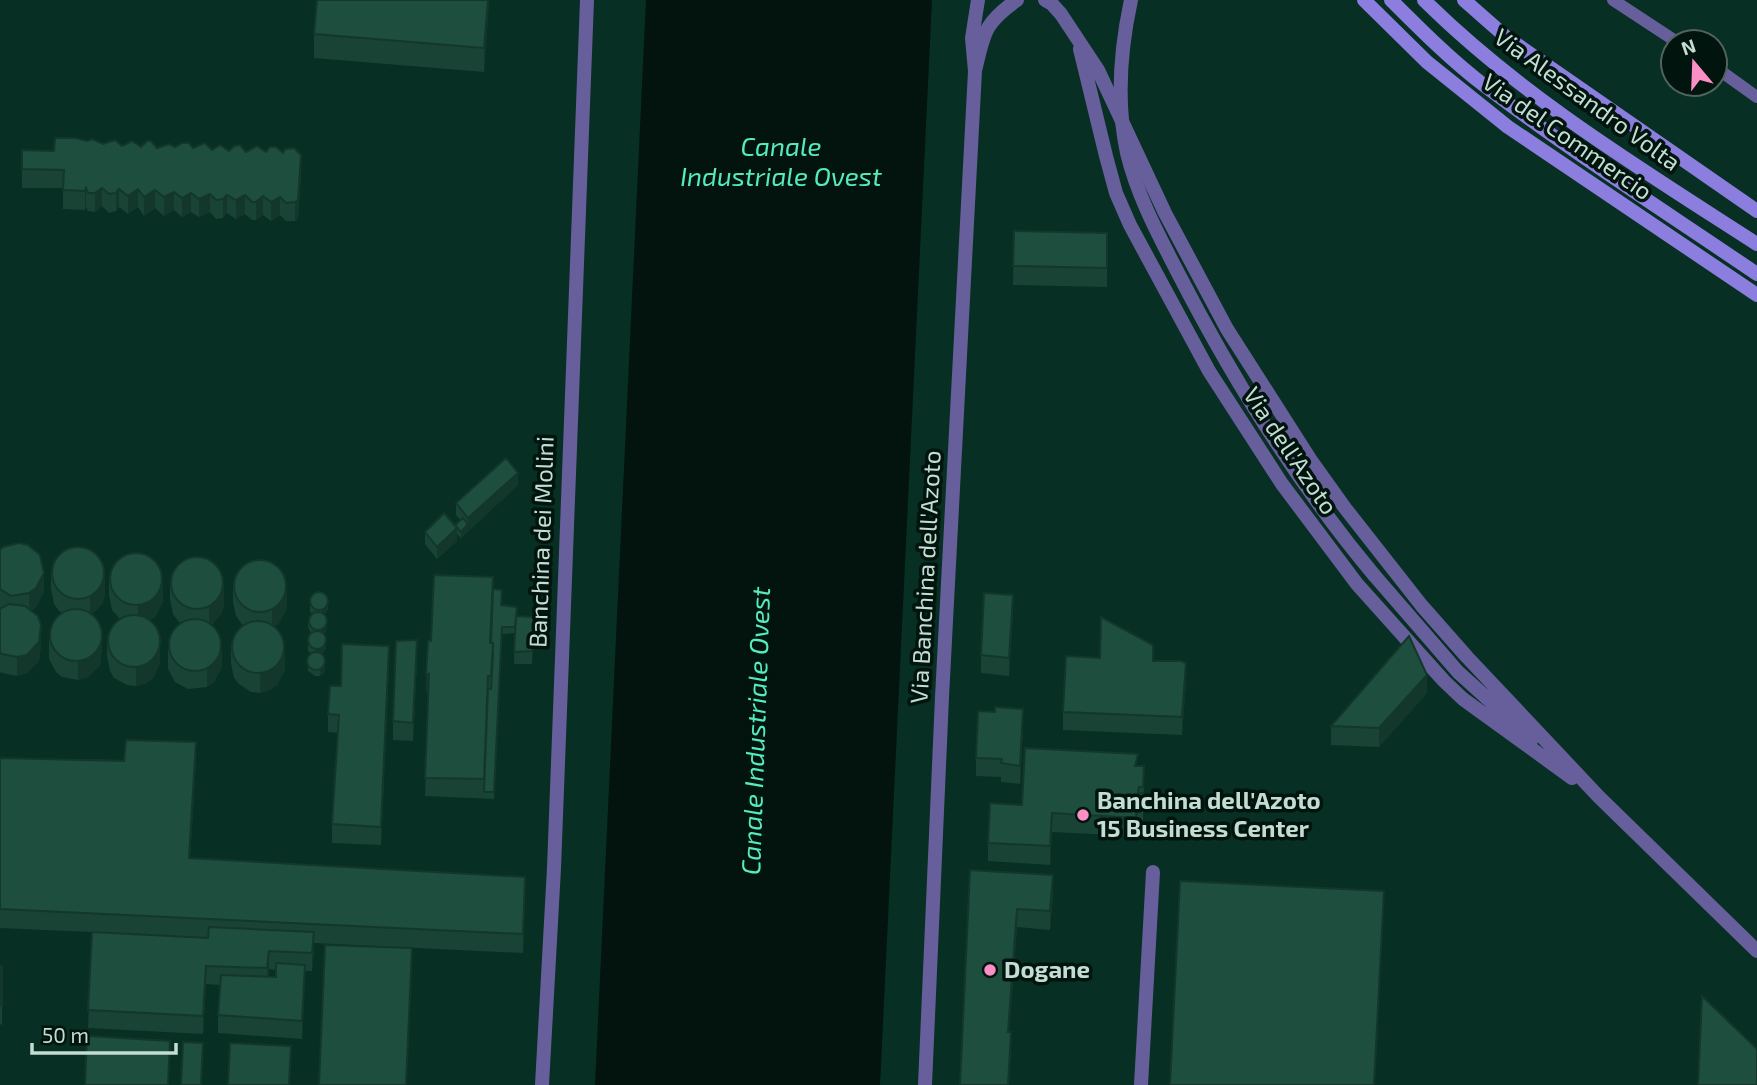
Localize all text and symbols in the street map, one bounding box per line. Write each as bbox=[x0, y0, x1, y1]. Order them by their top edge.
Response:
street label: Via Alessandro Volta bbox=[1489, 21, 1687, 176]
north arrow bbox=[1659, 28, 1729, 98]
text: N bbox=[1678, 33, 1699, 60]
street label: Via del Commercio bbox=[1477, 66, 1658, 205]
water label: Canale Industriale Ovest bbox=[680, 130, 882, 191]
street label: Via dell'Azoto bbox=[1238, 381, 1344, 519]
street label: Banchina dei Molini bbox=[522, 436, 559, 648]
street label: Via Banchina dell'Azoto bbox=[903, 450, 946, 704]
water label: Canale Industriale Ovest bbox=[734, 586, 775, 876]
place label: Banchina dell'Azoto 15 Business Center bbox=[1097, 785, 1321, 842]
marker: Banchina dell'Azoto 15 Business Center bbox=[1075, 807, 1091, 823]
place label: Dogane bbox=[1004, 954, 1090, 983]
marker: Dogane bbox=[982, 962, 998, 978]
scale bar bbox=[32, 1012, 175, 1056]
text: 50 m bbox=[42, 1022, 89, 1047]

